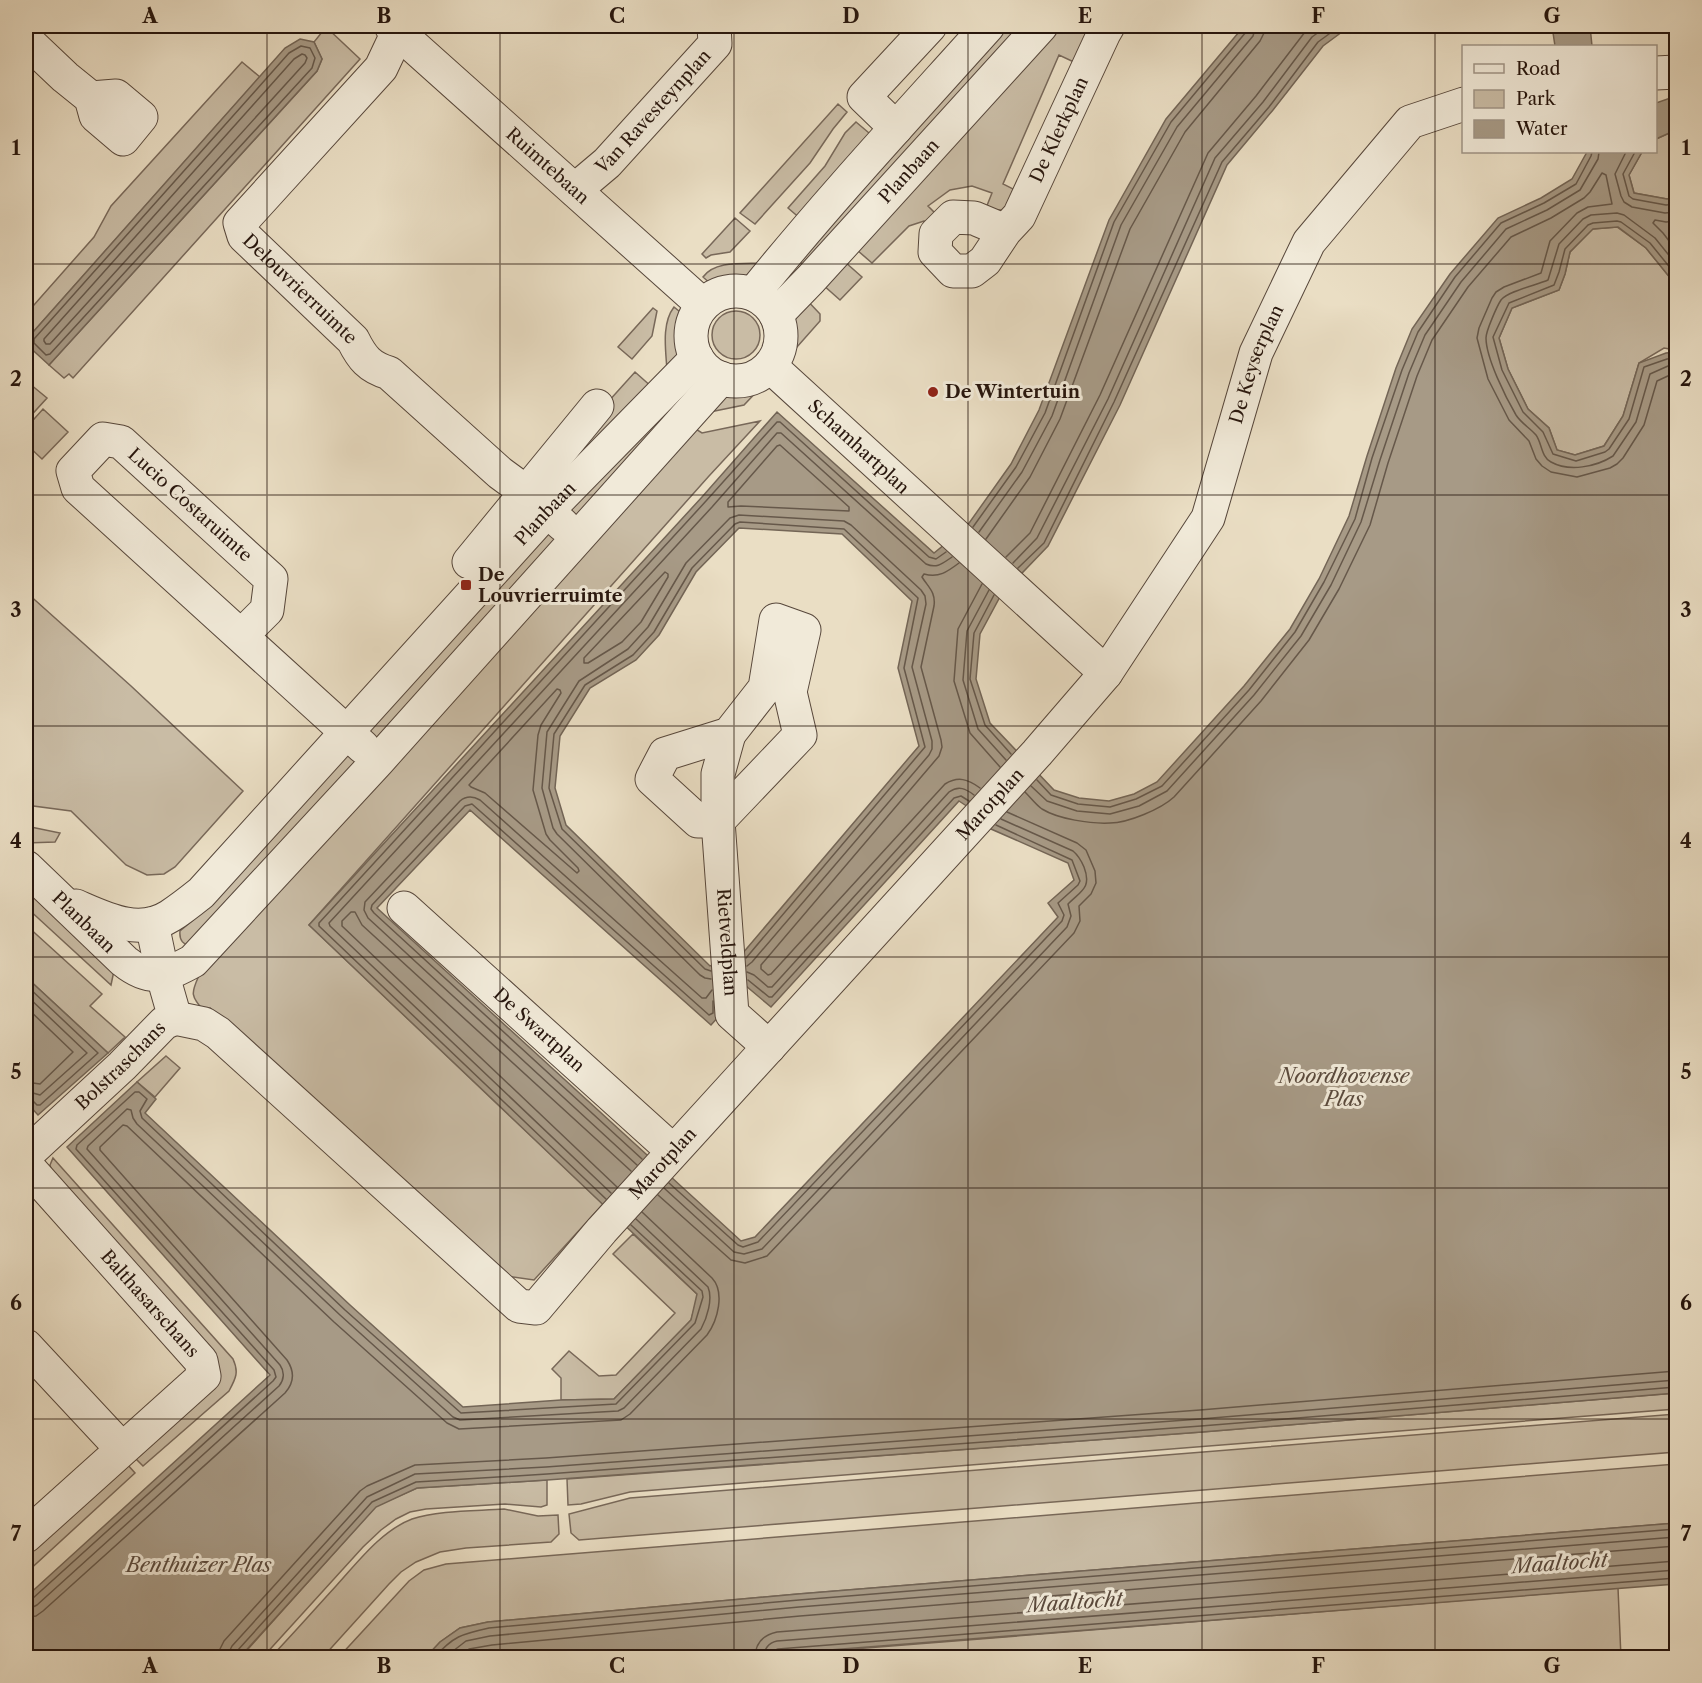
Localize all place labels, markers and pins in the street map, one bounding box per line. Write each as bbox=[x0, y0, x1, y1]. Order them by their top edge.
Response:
place label: De Wintertuin bbox=[945, 381, 1081, 403]
marker: De Wintertuin bbox=[926, 385, 940, 399]
place label: De Louvrierruimte bbox=[478, 564, 623, 607]
marker: De Louvrierruimte bbox=[459, 578, 473, 592]

